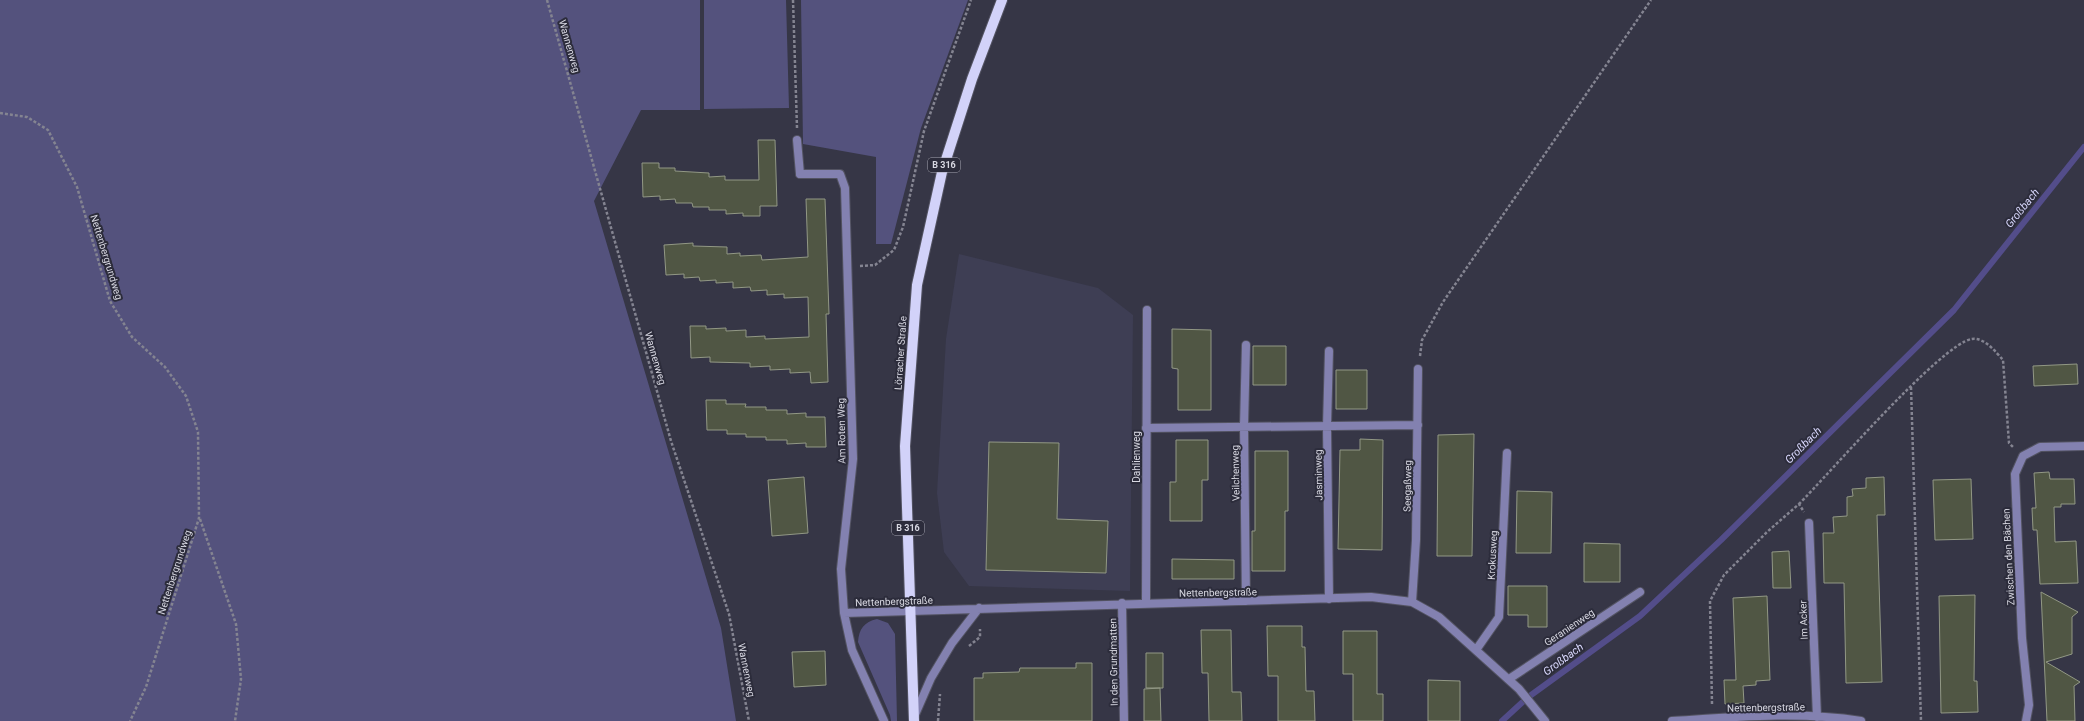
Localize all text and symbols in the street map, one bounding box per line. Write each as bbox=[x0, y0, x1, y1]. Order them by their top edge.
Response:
street label: Wannenweg bbox=[557, 18, 582, 74]
road number: B 316 bbox=[928, 158, 960, 172]
water label: Großbach bbox=[2003, 186, 2042, 230]
street label: Nettenbergrundweg bbox=[88, 213, 125, 301]
street label: Lörracher Straße bbox=[892, 316, 909, 390]
street label: Wannenweg bbox=[643, 330, 668, 386]
street label: Am Roten Weg bbox=[835, 398, 848, 464]
water label: Großbach bbox=[1782, 424, 1824, 466]
street label: Dahlienweg bbox=[1131, 431, 1142, 483]
street label: Veilchenweg bbox=[1230, 445, 1241, 501]
street label: Jasminweg bbox=[1313, 449, 1324, 501]
street label: Seegaßweg bbox=[1402, 460, 1413, 512]
street label: Zwischen den Bächen bbox=[2000, 508, 2017, 606]
road number: B 316 bbox=[892, 521, 924, 535]
street label: Nettenbergrundweg bbox=[156, 529, 193, 616]
street label: Krokusweg bbox=[1486, 530, 1499, 580]
street label: Nettenbergstraße bbox=[1179, 586, 1257, 599]
street label: Nettenbergstraße bbox=[855, 595, 933, 608]
street label: Im Acker bbox=[1797, 599, 1810, 640]
street label: Geranienweg bbox=[1542, 607, 1596, 648]
street label: In den Grundmatten bbox=[1107, 618, 1120, 706]
water label: Großbach bbox=[1541, 640, 1586, 678]
street label: Wannenweg bbox=[736, 642, 757, 698]
street label: Nettenbergstraße bbox=[1727, 701, 1805, 714]

